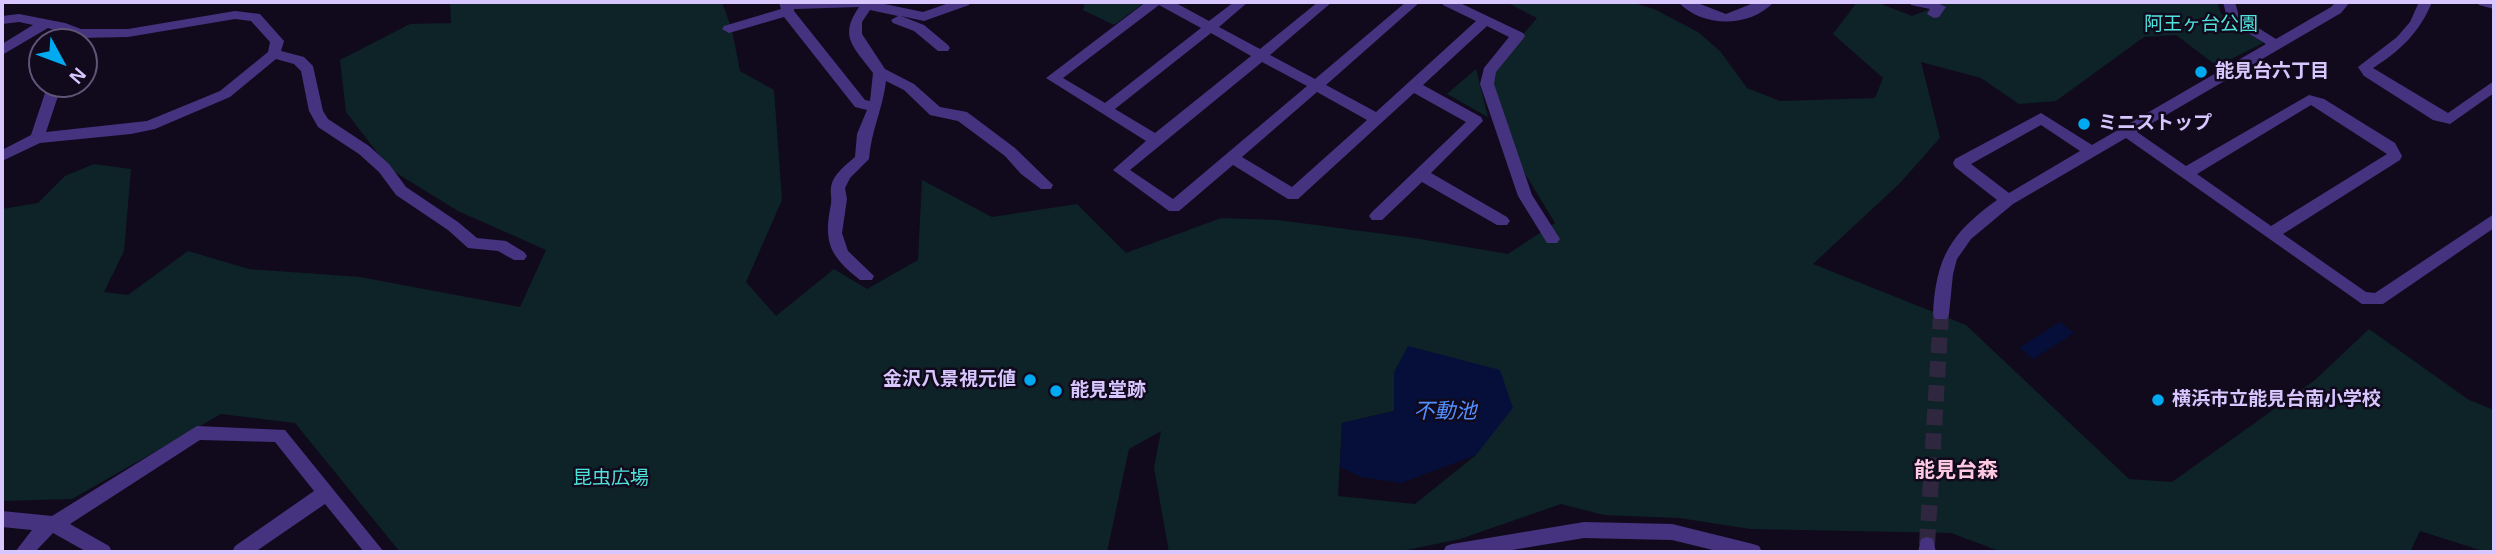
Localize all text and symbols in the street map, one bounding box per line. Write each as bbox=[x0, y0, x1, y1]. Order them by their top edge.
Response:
park label: 阿王ヶ台公園 bbox=[2144, 14, 2258, 36]
north arrow bbox=[28, 28, 98, 98]
place label: 能見台六丁目 bbox=[2215, 61, 2329, 83]
text: N bbox=[65, 64, 90, 88]
marker: 能見台六丁目 bbox=[2193, 64, 2209, 80]
place label: ミニストップ bbox=[2098, 113, 2212, 135]
marker: ミニストップ bbox=[2076, 116, 2092, 132]
place label: 金沢八景視元値 bbox=[883, 369, 1016, 391]
marker: 金沢八景視元値 bbox=[1022, 372, 1038, 388]
place label: 能見堂跡 bbox=[1070, 380, 1146, 402]
marker: 能見堂跡 bbox=[1048, 383, 1064, 399]
place label: 横浜市立能見台南小学校 bbox=[2172, 389, 2381, 411]
marker: 横浜市立能見台南小学校 bbox=[2150, 392, 2166, 408]
water label: 不動池 bbox=[1414, 399, 1476, 425]
district label: 能見台森 bbox=[1914, 458, 1998, 484]
park label: 昆虫広場 bbox=[573, 468, 649, 490]

